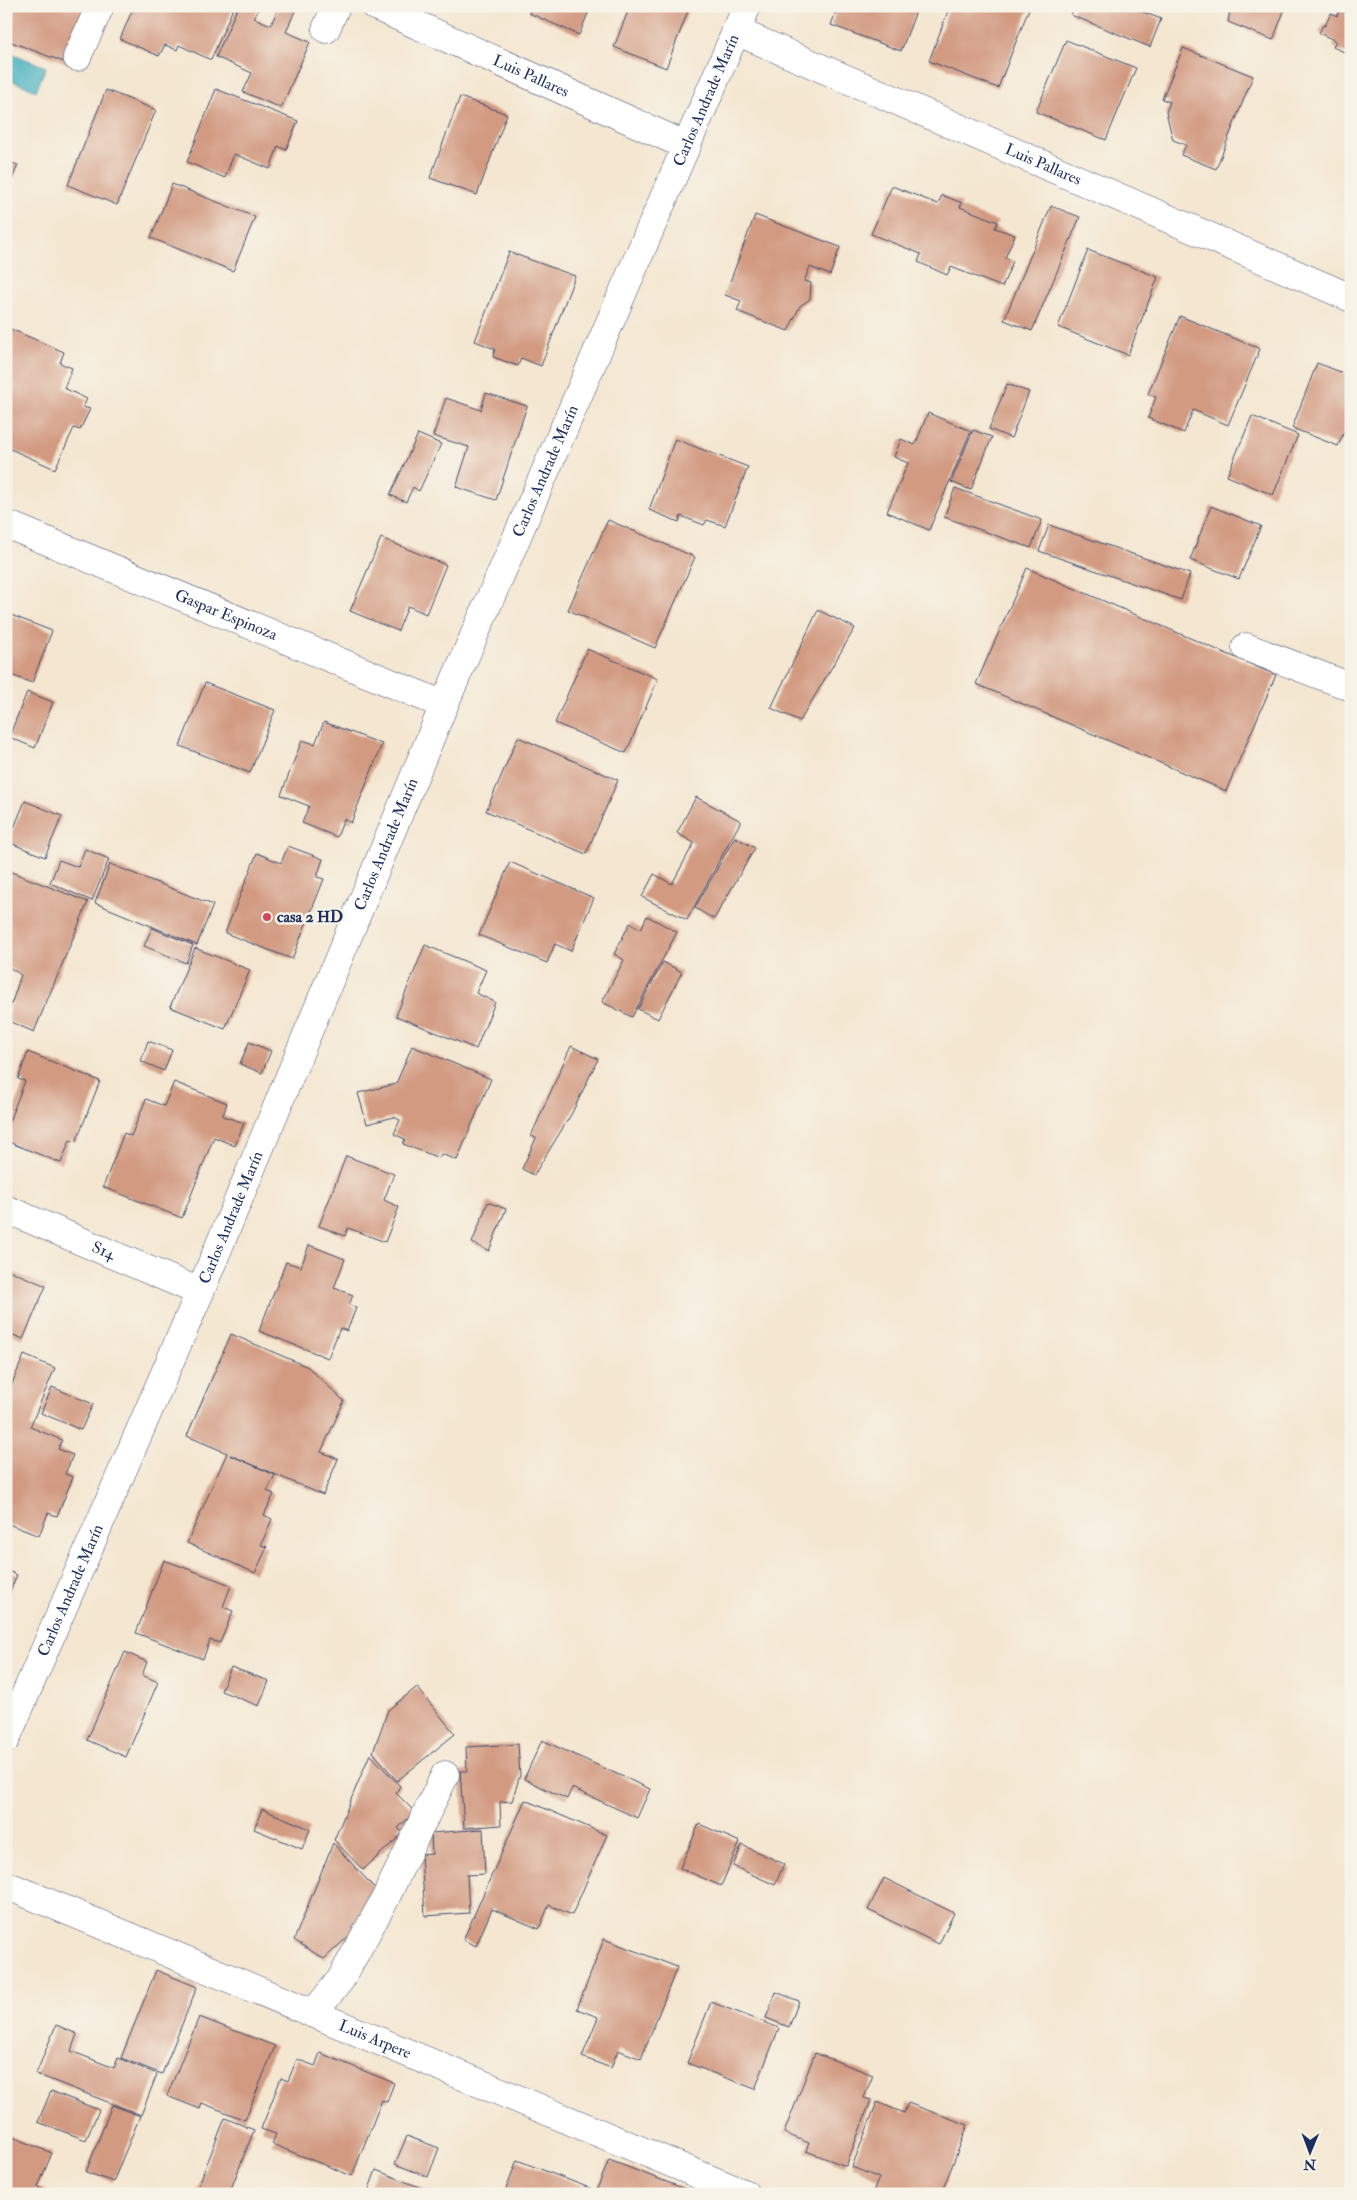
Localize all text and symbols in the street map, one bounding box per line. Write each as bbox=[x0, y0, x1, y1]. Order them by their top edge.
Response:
street label: Carlos Andrade Marín bbox=[669, 31, 744, 169]
street label: Luis Pallares bbox=[490, 50, 572, 102]
street label: Luis Pallares bbox=[1002, 139, 1085, 190]
street label: Carlos Andrade Marín bbox=[508, 402, 583, 540]
street label: Gaspar Espinoza bbox=[172, 585, 281, 645]
street label: Carlos Andrade Marín bbox=[350, 775, 423, 914]
place label: casa 2 HD bbox=[277, 907, 343, 927]
marker: casa 2 HD bbox=[261, 911, 273, 923]
street label: Carlos Andrade Marín bbox=[195, 1148, 267, 1287]
street label: S14 bbox=[89, 1237, 119, 1265]
street label: Carlos Andrade Marín bbox=[33, 1521, 108, 1659]
street label: Luis Arpere bbox=[336, 2015, 414, 2063]
north arrow bbox=[1284, 2128, 1334, 2178]
text: N bbox=[1303, 2156, 1317, 2173]

